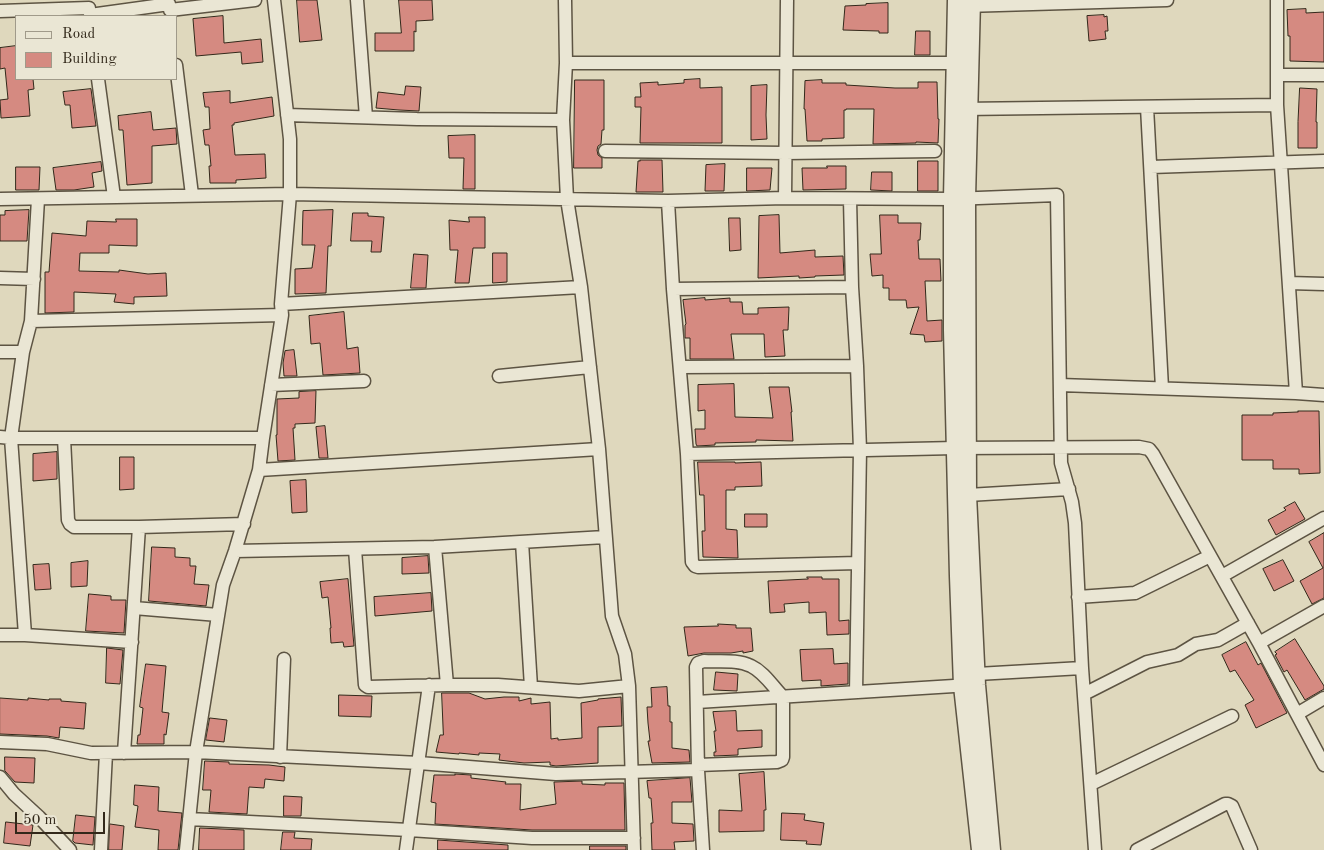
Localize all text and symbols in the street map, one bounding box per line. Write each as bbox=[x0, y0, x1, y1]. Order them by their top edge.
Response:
legend bbox=[15, 15, 178, 80]
text: Road bbox=[62, 27, 95, 42]
text: Building bbox=[62, 52, 117, 67]
scale bar bbox=[18, 802, 108, 834]
text: 50 m bbox=[23, 813, 57, 828]

